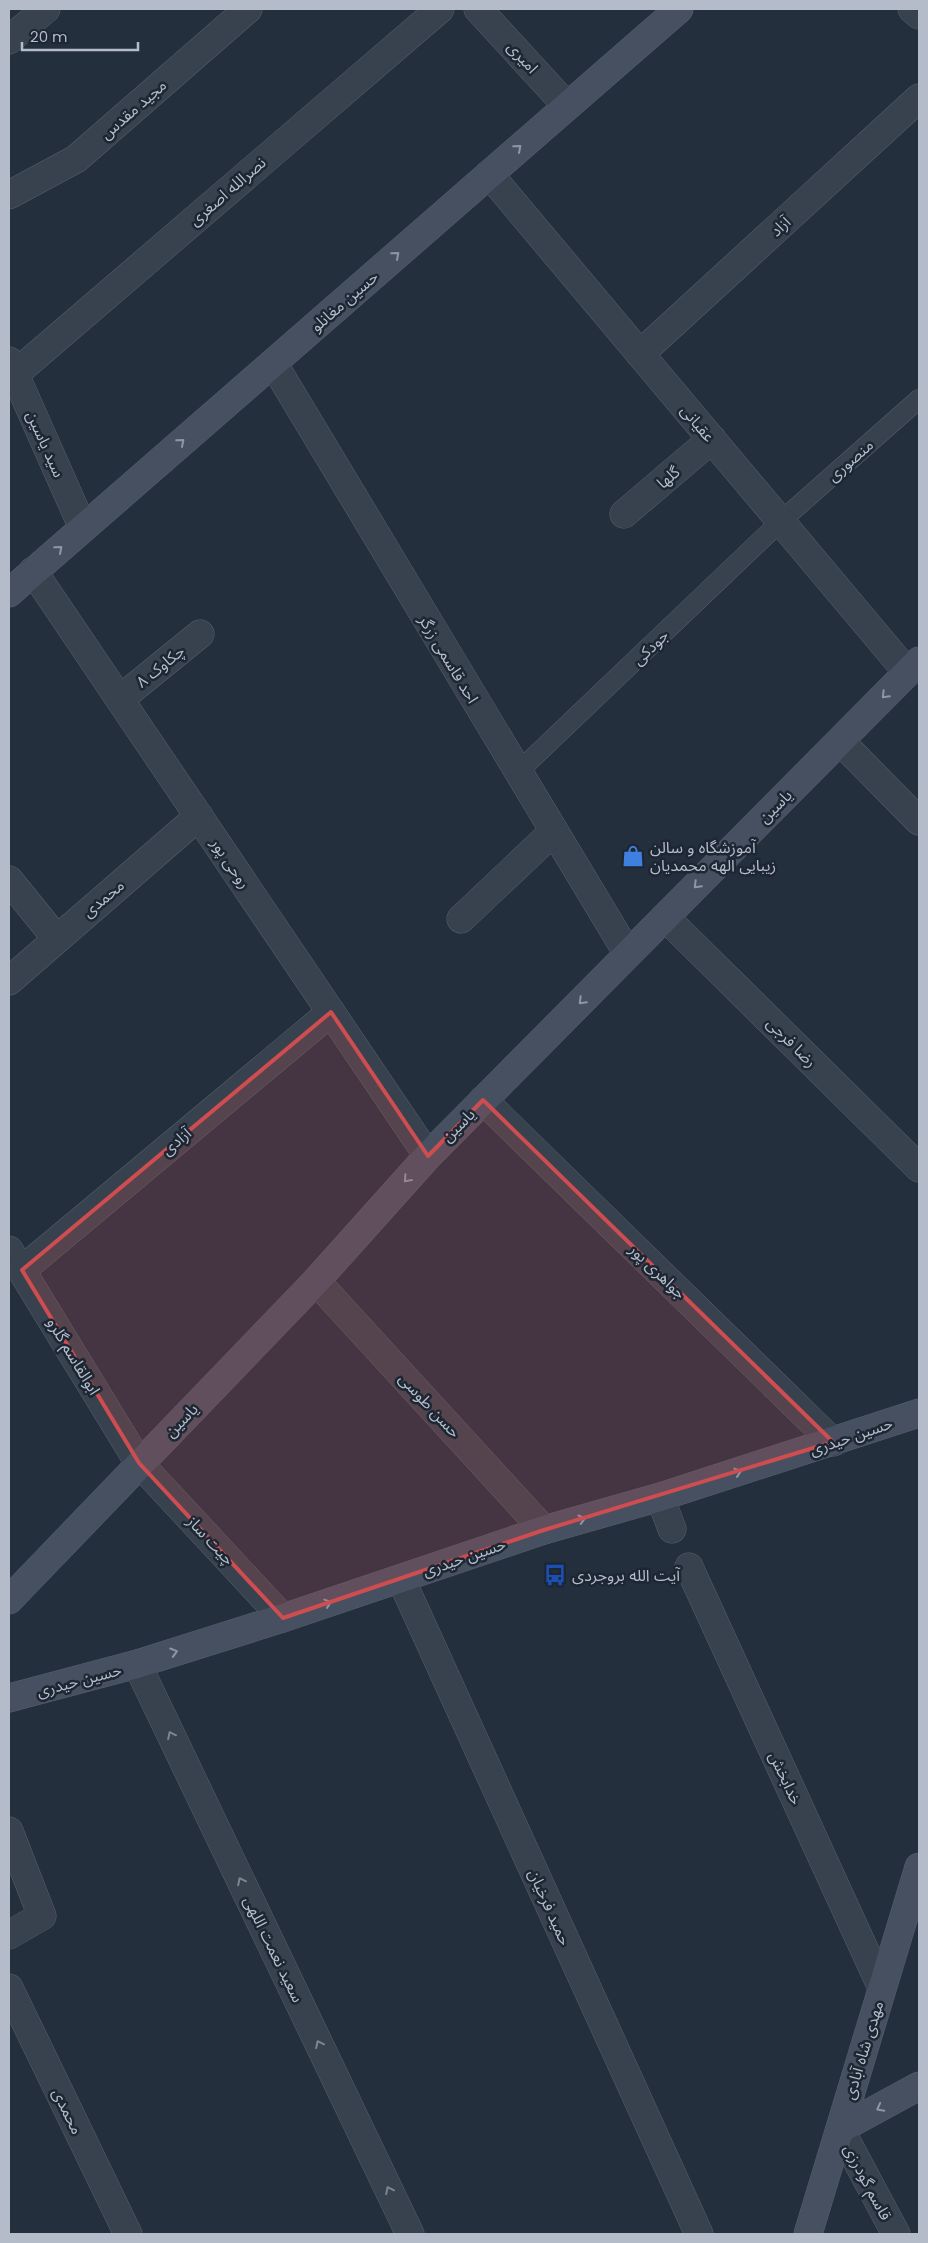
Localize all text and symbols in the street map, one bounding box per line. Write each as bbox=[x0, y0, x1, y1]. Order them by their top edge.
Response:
scale bar bbox=[22, 20, 139, 52]
text: 20 m bbox=[30, 26, 68, 47]
street label: امیری bbox=[502, 36, 543, 79]
street label: مجید مقدس bbox=[95, 74, 172, 145]
one-way arrow bbox=[513, 145, 522, 154]
street label: نصرالله اصغری bbox=[184, 151, 271, 231]
street label: آزاد bbox=[765, 210, 797, 242]
one-way arrow bbox=[390, 252, 399, 261]
street label: حسین مغانلو bbox=[305, 265, 383, 337]
street label: عقیانی bbox=[675, 400, 720, 447]
street label: سید یاسین bbox=[21, 407, 70, 481]
street label: منصوری bbox=[822, 434, 878, 487]
one-way arrow bbox=[176, 439, 185, 448]
street label: گلها bbox=[652, 461, 685, 494]
one-way arrow bbox=[53, 546, 62, 555]
street label: احد قاسمی زرگر bbox=[413, 610, 484, 708]
street label: جودکی bbox=[627, 624, 674, 671]
street label: چکاوک ۸ bbox=[131, 640, 190, 693]
one-way arrow bbox=[882, 690, 891, 699]
street label: یاسین bbox=[753, 784, 798, 829]
street label: روحی پور bbox=[205, 833, 256, 893]
place label: آموزشگاه و سالن زیبایی الهه محمدیان bbox=[650, 836, 776, 877]
shop icon: آموزشگاه و سالن زیبایی الهه محمدیان bbox=[620, 843, 646, 869]
street label: محمدی bbox=[77, 874, 129, 923]
one-way arrow bbox=[693, 880, 702, 889]
one-way arrow bbox=[579, 995, 588, 1004]
street label: رضا فرجی bbox=[761, 1012, 822, 1073]
street label: یاسین bbox=[436, 1103, 481, 1148]
street label: آزادی bbox=[156, 1121, 197, 1161]
one-way arrow bbox=[404, 1174, 413, 1183]
street label: جواهری پور bbox=[623, 1238, 691, 1304]
street label: ابوالقاسم گلرو bbox=[40, 1313, 106, 1400]
street label: حسن طوسی bbox=[393, 1368, 466, 1443]
street label: یاسین bbox=[159, 1398, 203, 1443]
street label: حسین حیدری bbox=[806, 1411, 896, 1461]
one-way arrow bbox=[733, 1468, 742, 1478]
street label: چیت ساز bbox=[181, 1510, 240, 1570]
one-way arrow bbox=[578, 1515, 586, 1525]
street label: حسین حیدری bbox=[419, 1532, 509, 1582]
bus stop icon: آیت الله بروجردی bbox=[542, 1562, 568, 1588]
place label: آیت الله بروجردی bbox=[572, 1564, 681, 1587]
one-way arrow bbox=[324, 1599, 332, 1609]
one-way arrow bbox=[169, 1648, 177, 1658]
street label: حسین حیدری bbox=[34, 1658, 124, 1703]
one-way arrow bbox=[167, 1731, 177, 1740]
street label: خدابخش bbox=[763, 1748, 808, 1809]
street label: حمید فرخیان bbox=[523, 1865, 577, 1949]
one-way arrow bbox=[237, 1877, 247, 1886]
street label: سعید نعمت اللهی bbox=[238, 1892, 309, 2006]
street label: مهدی شاه آبادی bbox=[838, 1998, 889, 2102]
one-way arrow bbox=[315, 2040, 325, 2049]
street label: محمدی bbox=[47, 2084, 89, 2138]
one-way arrow bbox=[876, 2101, 885, 2111]
street label: قاسم گودرزی bbox=[837, 2140, 897, 2225]
one-way arrow bbox=[385, 2186, 395, 2195]

